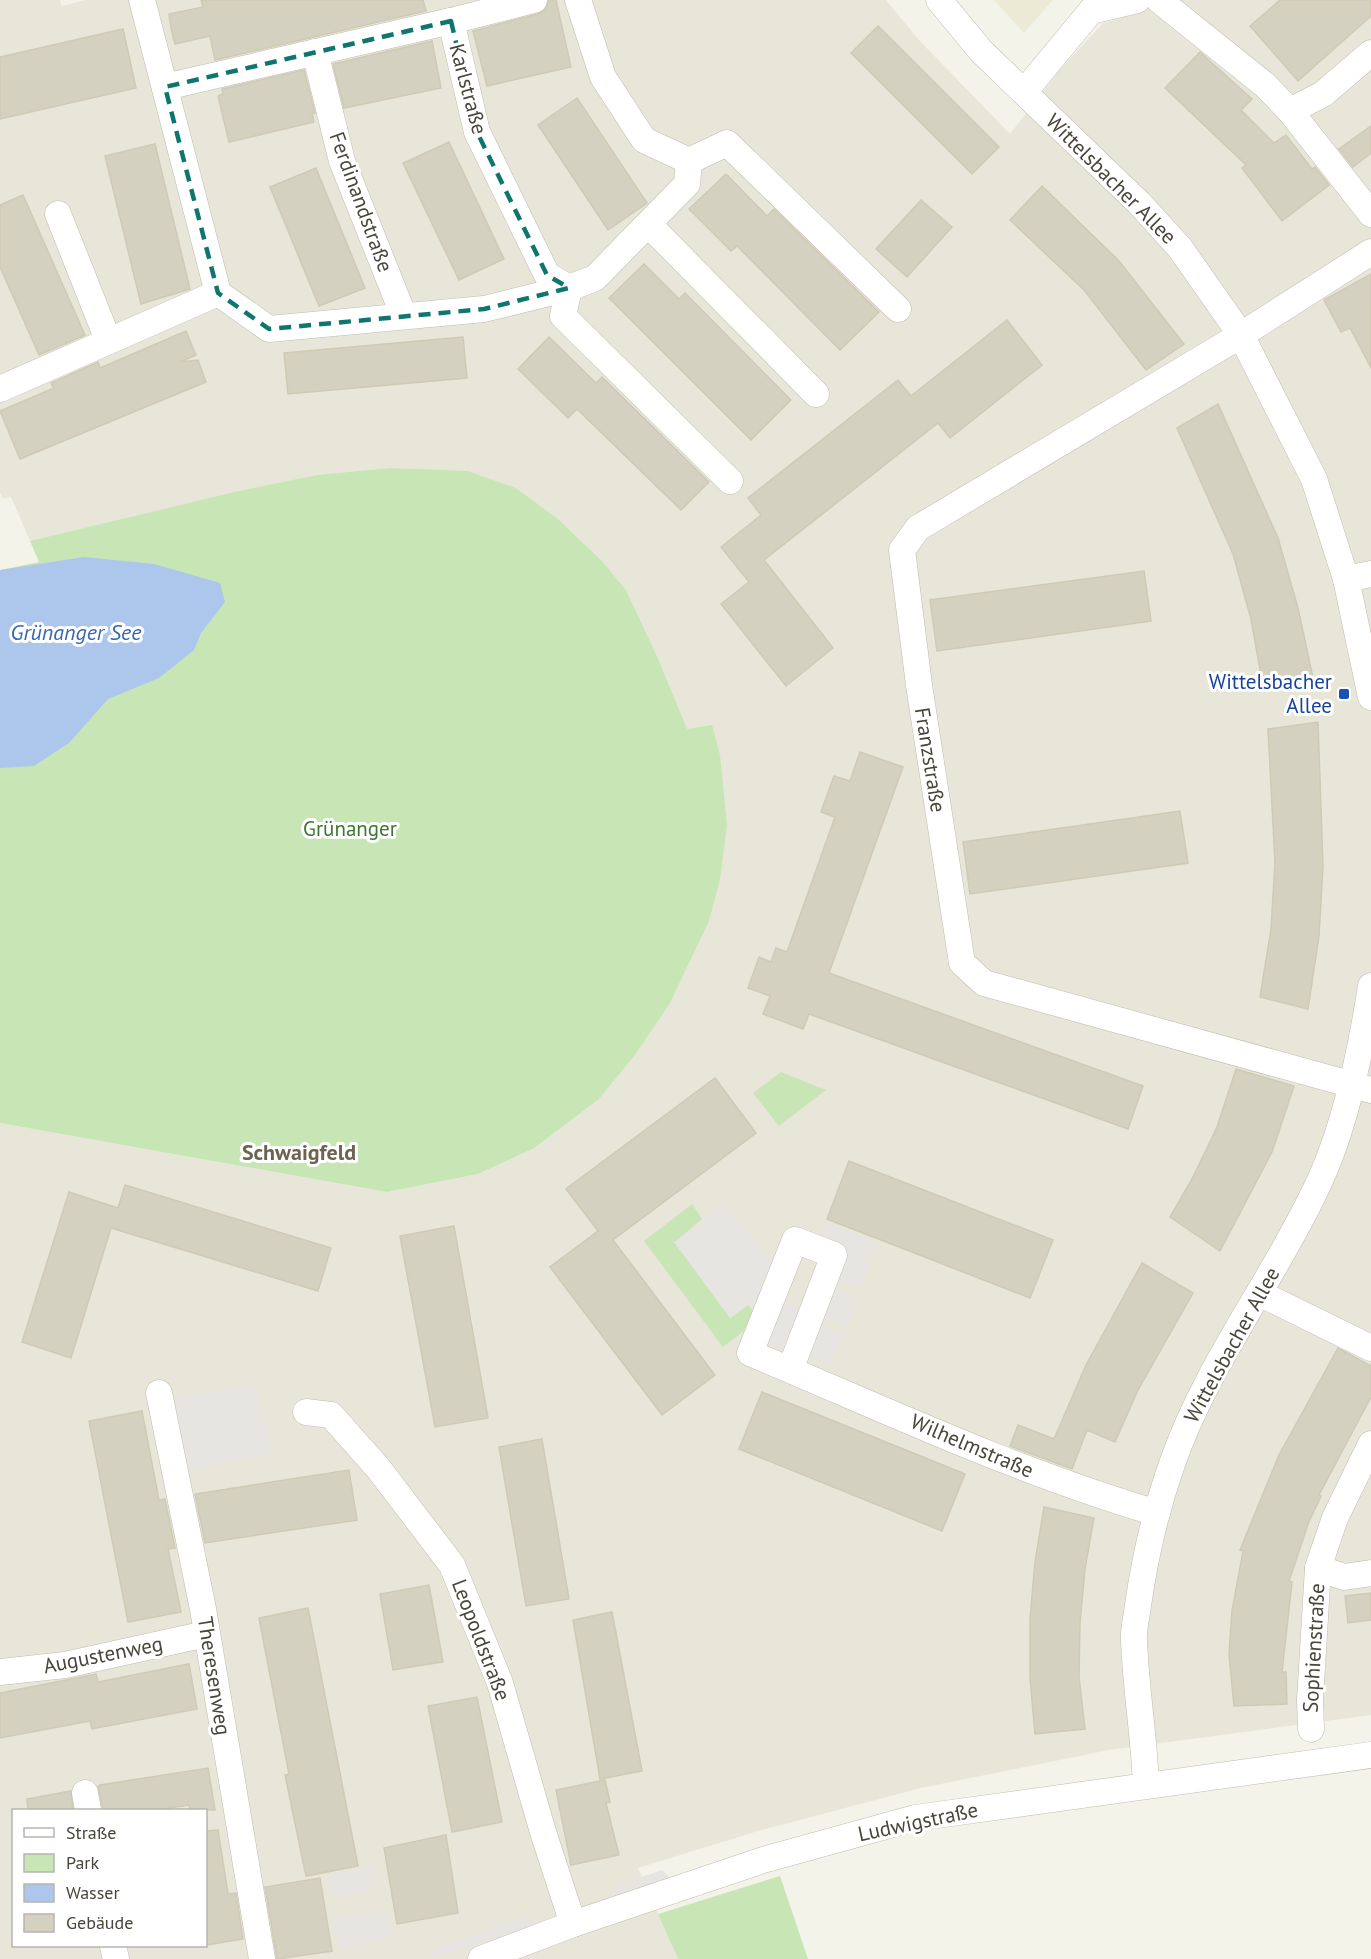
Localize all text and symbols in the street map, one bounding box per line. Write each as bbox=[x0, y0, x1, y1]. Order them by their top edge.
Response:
street label: Karlstraße bbox=[443, 41, 493, 137]
street label: Wittelsbacher Allee bbox=[1040, 108, 1182, 250]
street label: Ferdinandstraße bbox=[324, 128, 399, 275]
water label: Grünanger See bbox=[11, 618, 142, 646]
place label: Wittelsbacher Allee bbox=[1209, 668, 1332, 719]
marker: Wittelsbacher Allee bbox=[1337, 687, 1351, 701]
street label: Franzstraße bbox=[909, 706, 952, 814]
park label: Grünanger bbox=[303, 815, 397, 842]
district label: Schwaigfeld bbox=[242, 1138, 356, 1166]
street label: Wittelsbacher Allee bbox=[1178, 1262, 1285, 1427]
street label: Wilhelmstraße bbox=[907, 1407, 1038, 1484]
street label: Leopoldstraße bbox=[446, 1575, 517, 1704]
street label: Sophienstraße bbox=[1297, 1583, 1330, 1713]
street label: Theresenweg bbox=[192, 1615, 237, 1737]
street label: Augustenweg bbox=[41, 1630, 165, 1679]
street label: Ludwigstraße bbox=[855, 1796, 980, 1847]
legend bbox=[12, 1809, 207, 1947]
text: Straße bbox=[66, 1821, 117, 1844]
text: Park bbox=[66, 1851, 99, 1874]
text: Wasser bbox=[66, 1881, 120, 1904]
text: Gebäude bbox=[66, 1911, 133, 1934]

